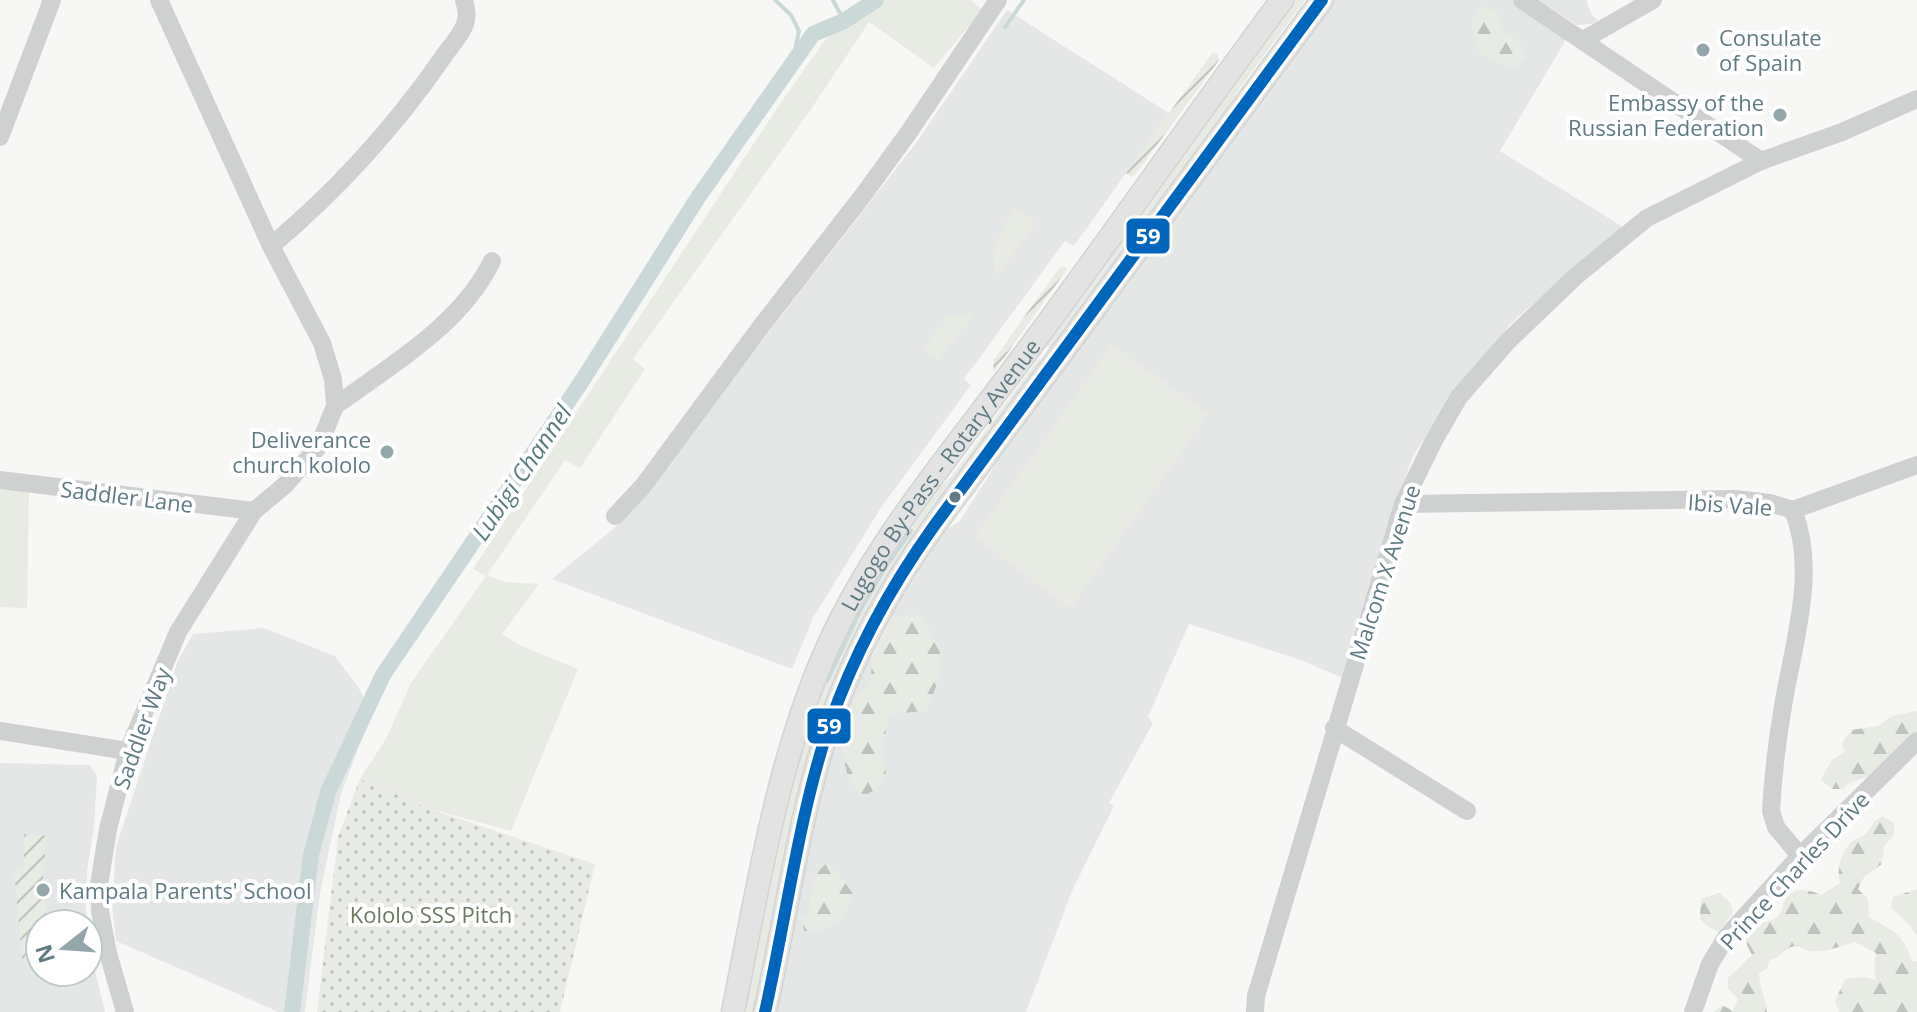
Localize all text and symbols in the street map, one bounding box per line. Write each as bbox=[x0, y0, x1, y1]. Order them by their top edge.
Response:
place label: Consulate of Spain bbox=[1719, 22, 1822, 77]
marker: Consulate of Spain bbox=[1694, 41, 1712, 59]
place label: Embassy of the Russian Federation bbox=[1568, 87, 1764, 142]
marker: Embassy of the Russian Federation bbox=[1771, 106, 1789, 124]
line badge: 59 bbox=[1125, 217, 1171, 255]
text: 59 bbox=[1135, 220, 1161, 250]
street label: Lugogo By-Pass - Rotary Avenue bbox=[833, 332, 1046, 616]
water label: Lubigi Channel bbox=[463, 397, 579, 546]
place label: Deliverance church kololo bbox=[232, 424, 371, 479]
marker: Deliverance church kololo bbox=[378, 443, 396, 461]
street label: Saddler Lane bbox=[59, 473, 195, 519]
street label: Malcom X Avenue bbox=[1342, 481, 1426, 663]
street label: Ibis Vale bbox=[1687, 486, 1773, 522]
unlabelled marker bbox=[947, 489, 963, 505]
street label: Saddler Way bbox=[105, 662, 177, 793]
line badge: 59 bbox=[806, 707, 852, 745]
text: 59 bbox=[816, 710, 842, 740]
street label: Prince Charles Drive bbox=[1713, 784, 1875, 956]
place label: Kampala Parents' School bbox=[59, 875, 312, 905]
marker: Kampala Parents' School bbox=[34, 881, 52, 899]
park label: Kololo SSS Pitch bbox=[350, 899, 512, 929]
north arrow bbox=[24, 908, 104, 988]
text: N bbox=[27, 941, 61, 967]

